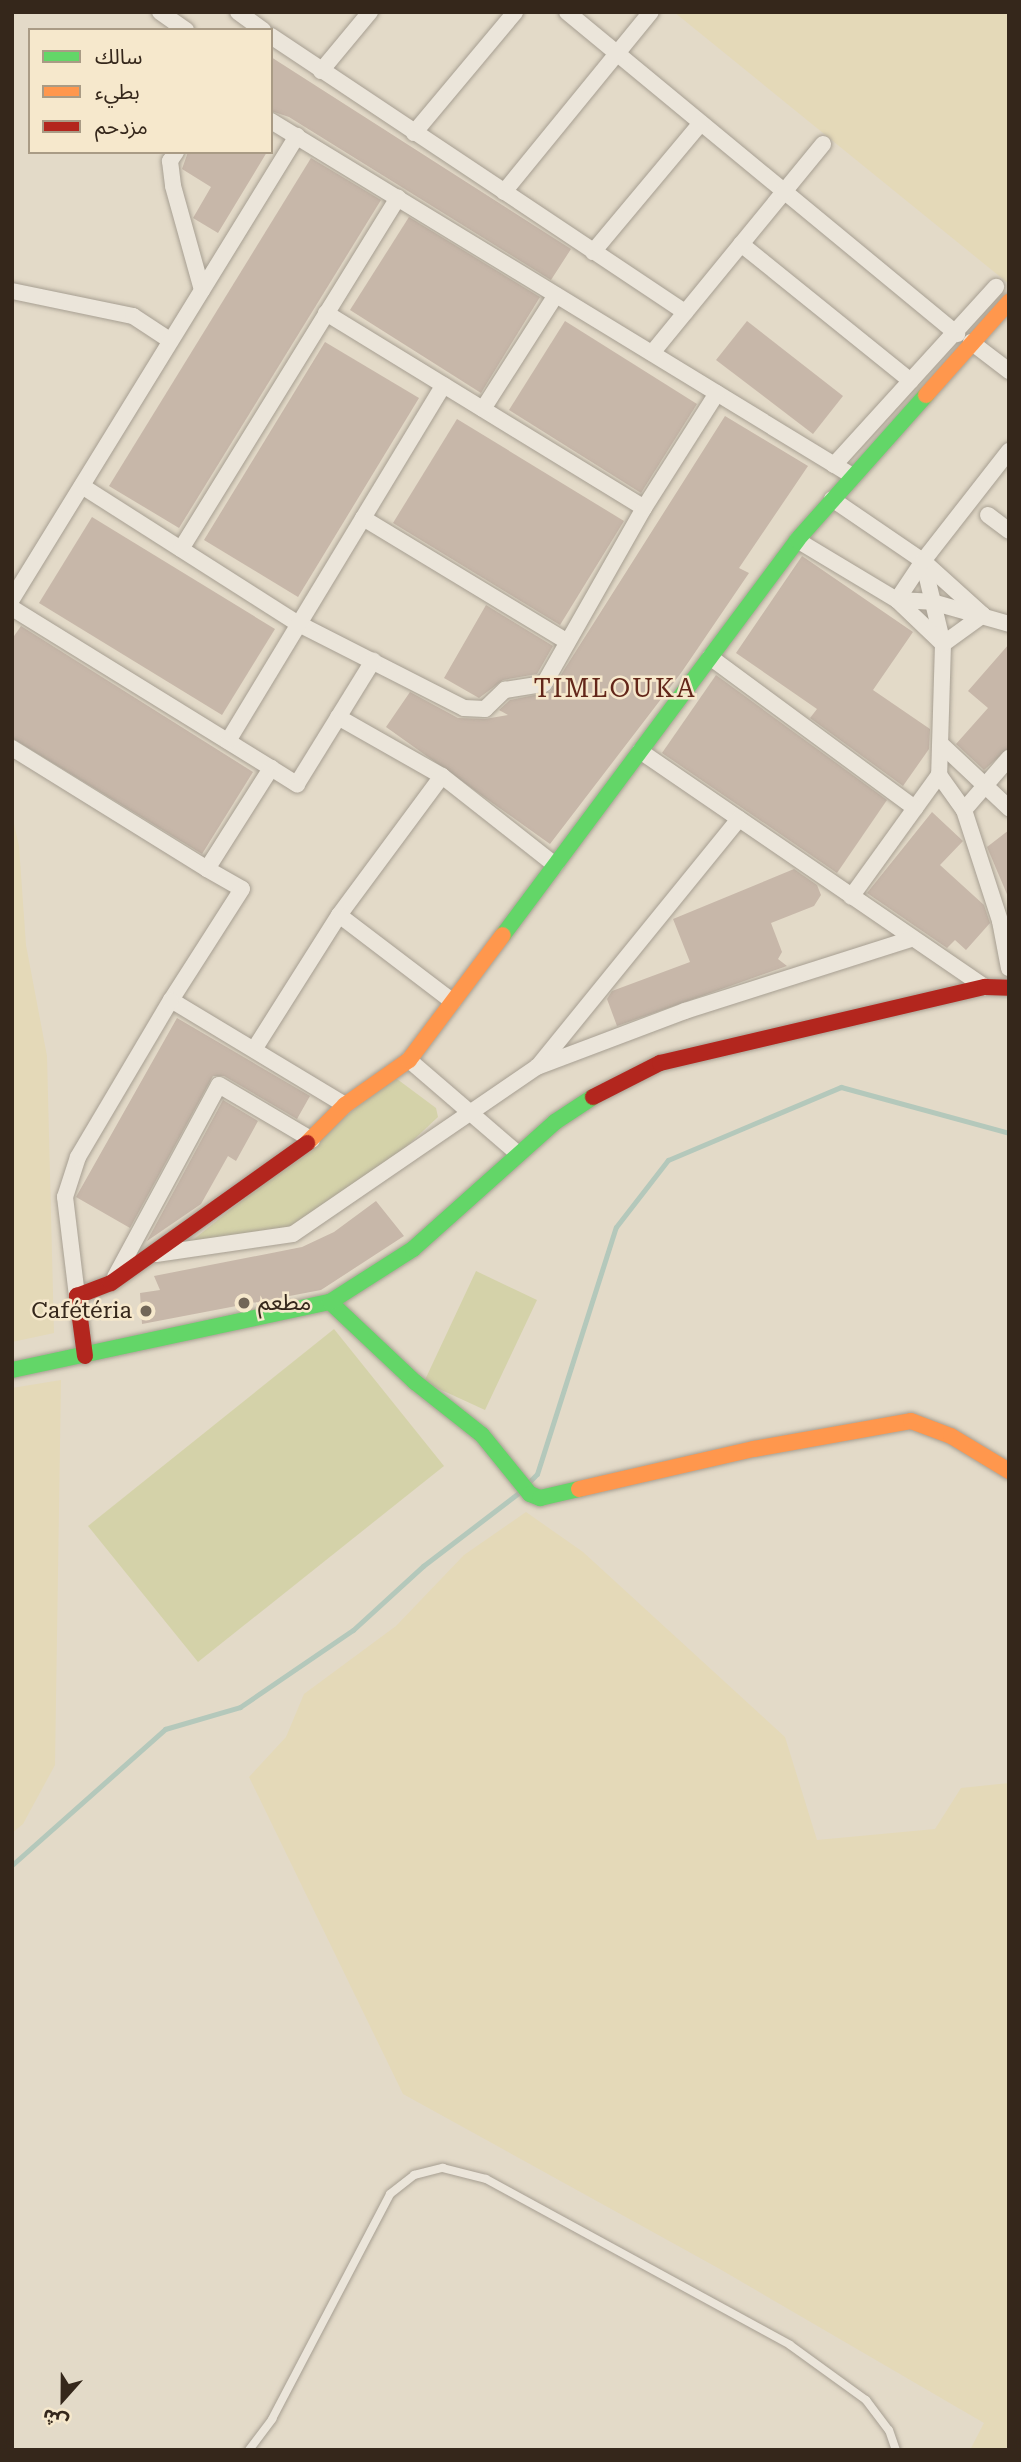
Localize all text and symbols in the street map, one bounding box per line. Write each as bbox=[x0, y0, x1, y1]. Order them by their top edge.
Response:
legend bbox=[28, 28, 273, 154]
text: سالك bbox=[95, 45, 142, 69]
text: بطيء bbox=[95, 80, 140, 104]
text: مزدحم bbox=[95, 115, 148, 139]
district label: TIMLOUKA bbox=[534, 673, 696, 705]
place label: مطعم bbox=[258, 1289, 311, 1317]
marker: مطعم bbox=[236, 1295, 252, 1311]
place label: Cafétéria bbox=[31, 1297, 132, 1325]
marker: Cafétéria bbox=[138, 1303, 154, 1319]
north arrow bbox=[28, 2364, 98, 2434]
text: ش bbox=[39, 2404, 72, 2434]

